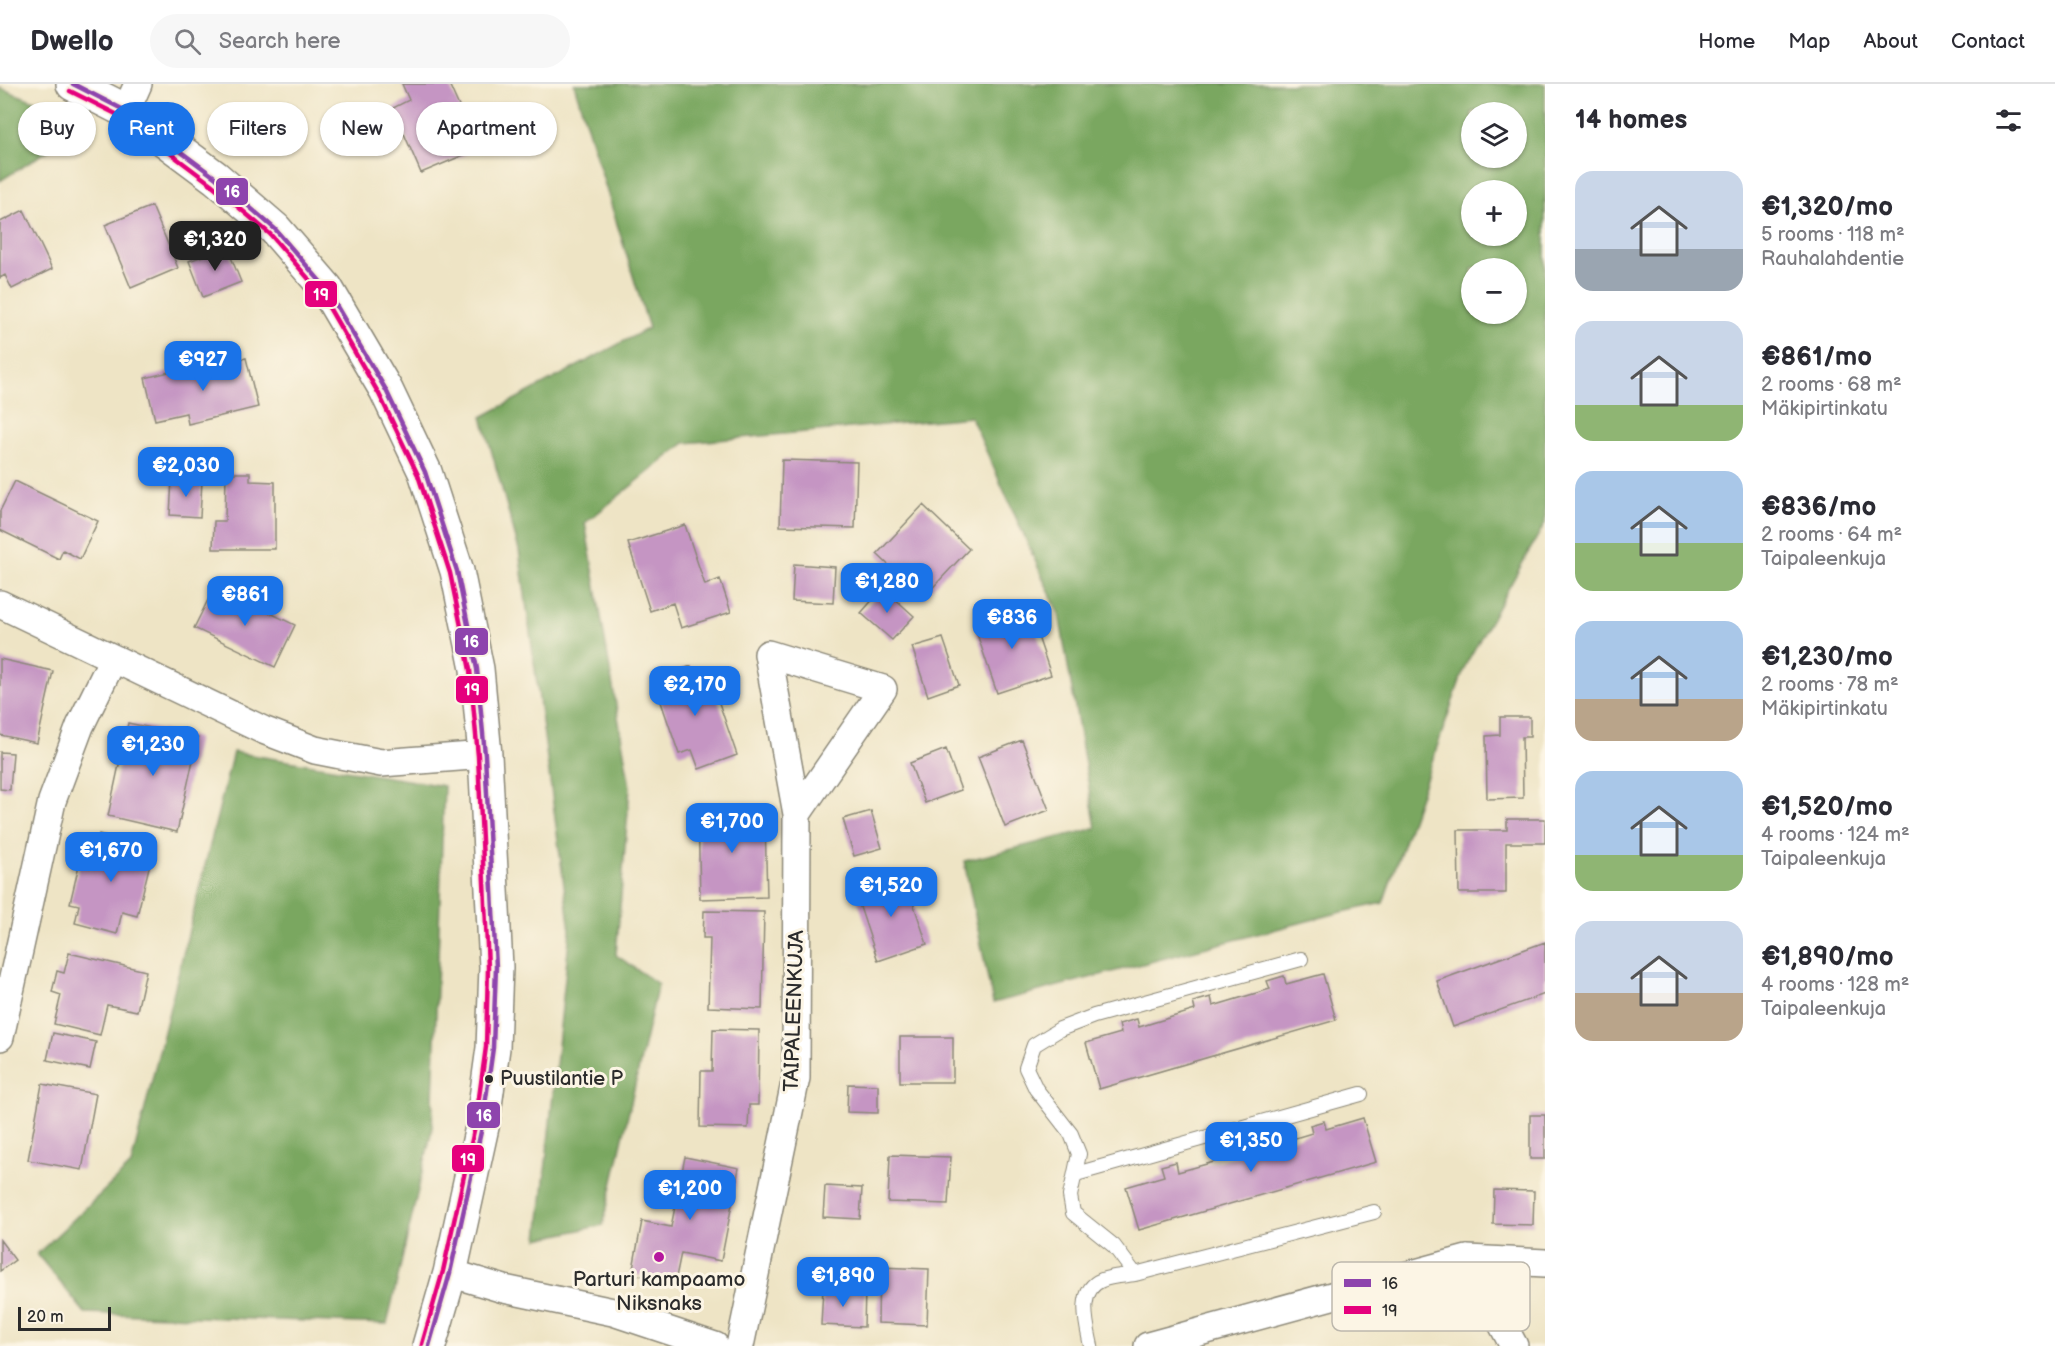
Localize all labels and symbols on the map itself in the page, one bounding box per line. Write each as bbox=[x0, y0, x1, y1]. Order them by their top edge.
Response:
line badge: 16 bbox=[215, 177, 249, 206]
text: 16 bbox=[224, 183, 241, 202]
pin: €1,320 bbox=[166, 221, 264, 272]
line badge: 19 bbox=[304, 280, 338, 308]
text: 19 bbox=[313, 286, 329, 305]
pin: €927 bbox=[167, 341, 239, 392]
pin: €2,030 bbox=[137, 447, 235, 498]
pin: €1,280 bbox=[838, 563, 936, 614]
pin: €861 bbox=[209, 576, 281, 627]
pin: €836 bbox=[976, 599, 1048, 650]
line badge: 16 bbox=[454, 627, 489, 656]
text: 16 bbox=[463, 633, 480, 652]
pin: €2,170 bbox=[646, 666, 744, 717]
line badge: 19 bbox=[455, 675, 489, 704]
text: 19 bbox=[464, 681, 480, 700]
pin: €1,230 bbox=[104, 726, 202, 777]
pin: €1,700 bbox=[683, 803, 781, 854]
pin: €1,670 bbox=[62, 832, 160, 883]
pin: €1,520 bbox=[842, 867, 940, 918]
street label: TAIPALEENKUJA bbox=[779, 930, 809, 1092]
place label: Puustilantie P bbox=[500, 1067, 624, 1091]
marker: Puustilantie P bbox=[483, 1073, 495, 1085]
line badge: 16 bbox=[466, 1101, 501, 1129]
text: 16 bbox=[476, 1107, 493, 1126]
pin: €1,350 bbox=[1202, 1122, 1300, 1173]
line badge: 19 bbox=[451, 1144, 485, 1173]
text: 19 bbox=[460, 1151, 476, 1170]
pin: €1,200 bbox=[641, 1170, 739, 1221]
marker: Parturi kampaamo Niksnaks bbox=[652, 1250, 666, 1264]
pin: €1,890 bbox=[794, 1257, 892, 1308]
legend bbox=[1332, 1262, 1530, 1331]
place label: Parturi kampaamo Niksnaks bbox=[573, 1267, 745, 1316]
text: 16 bbox=[1382, 1275, 1398, 1294]
text: 19 bbox=[1382, 1302, 1397, 1321]
scale bar bbox=[18, 1304, 111, 1332]

